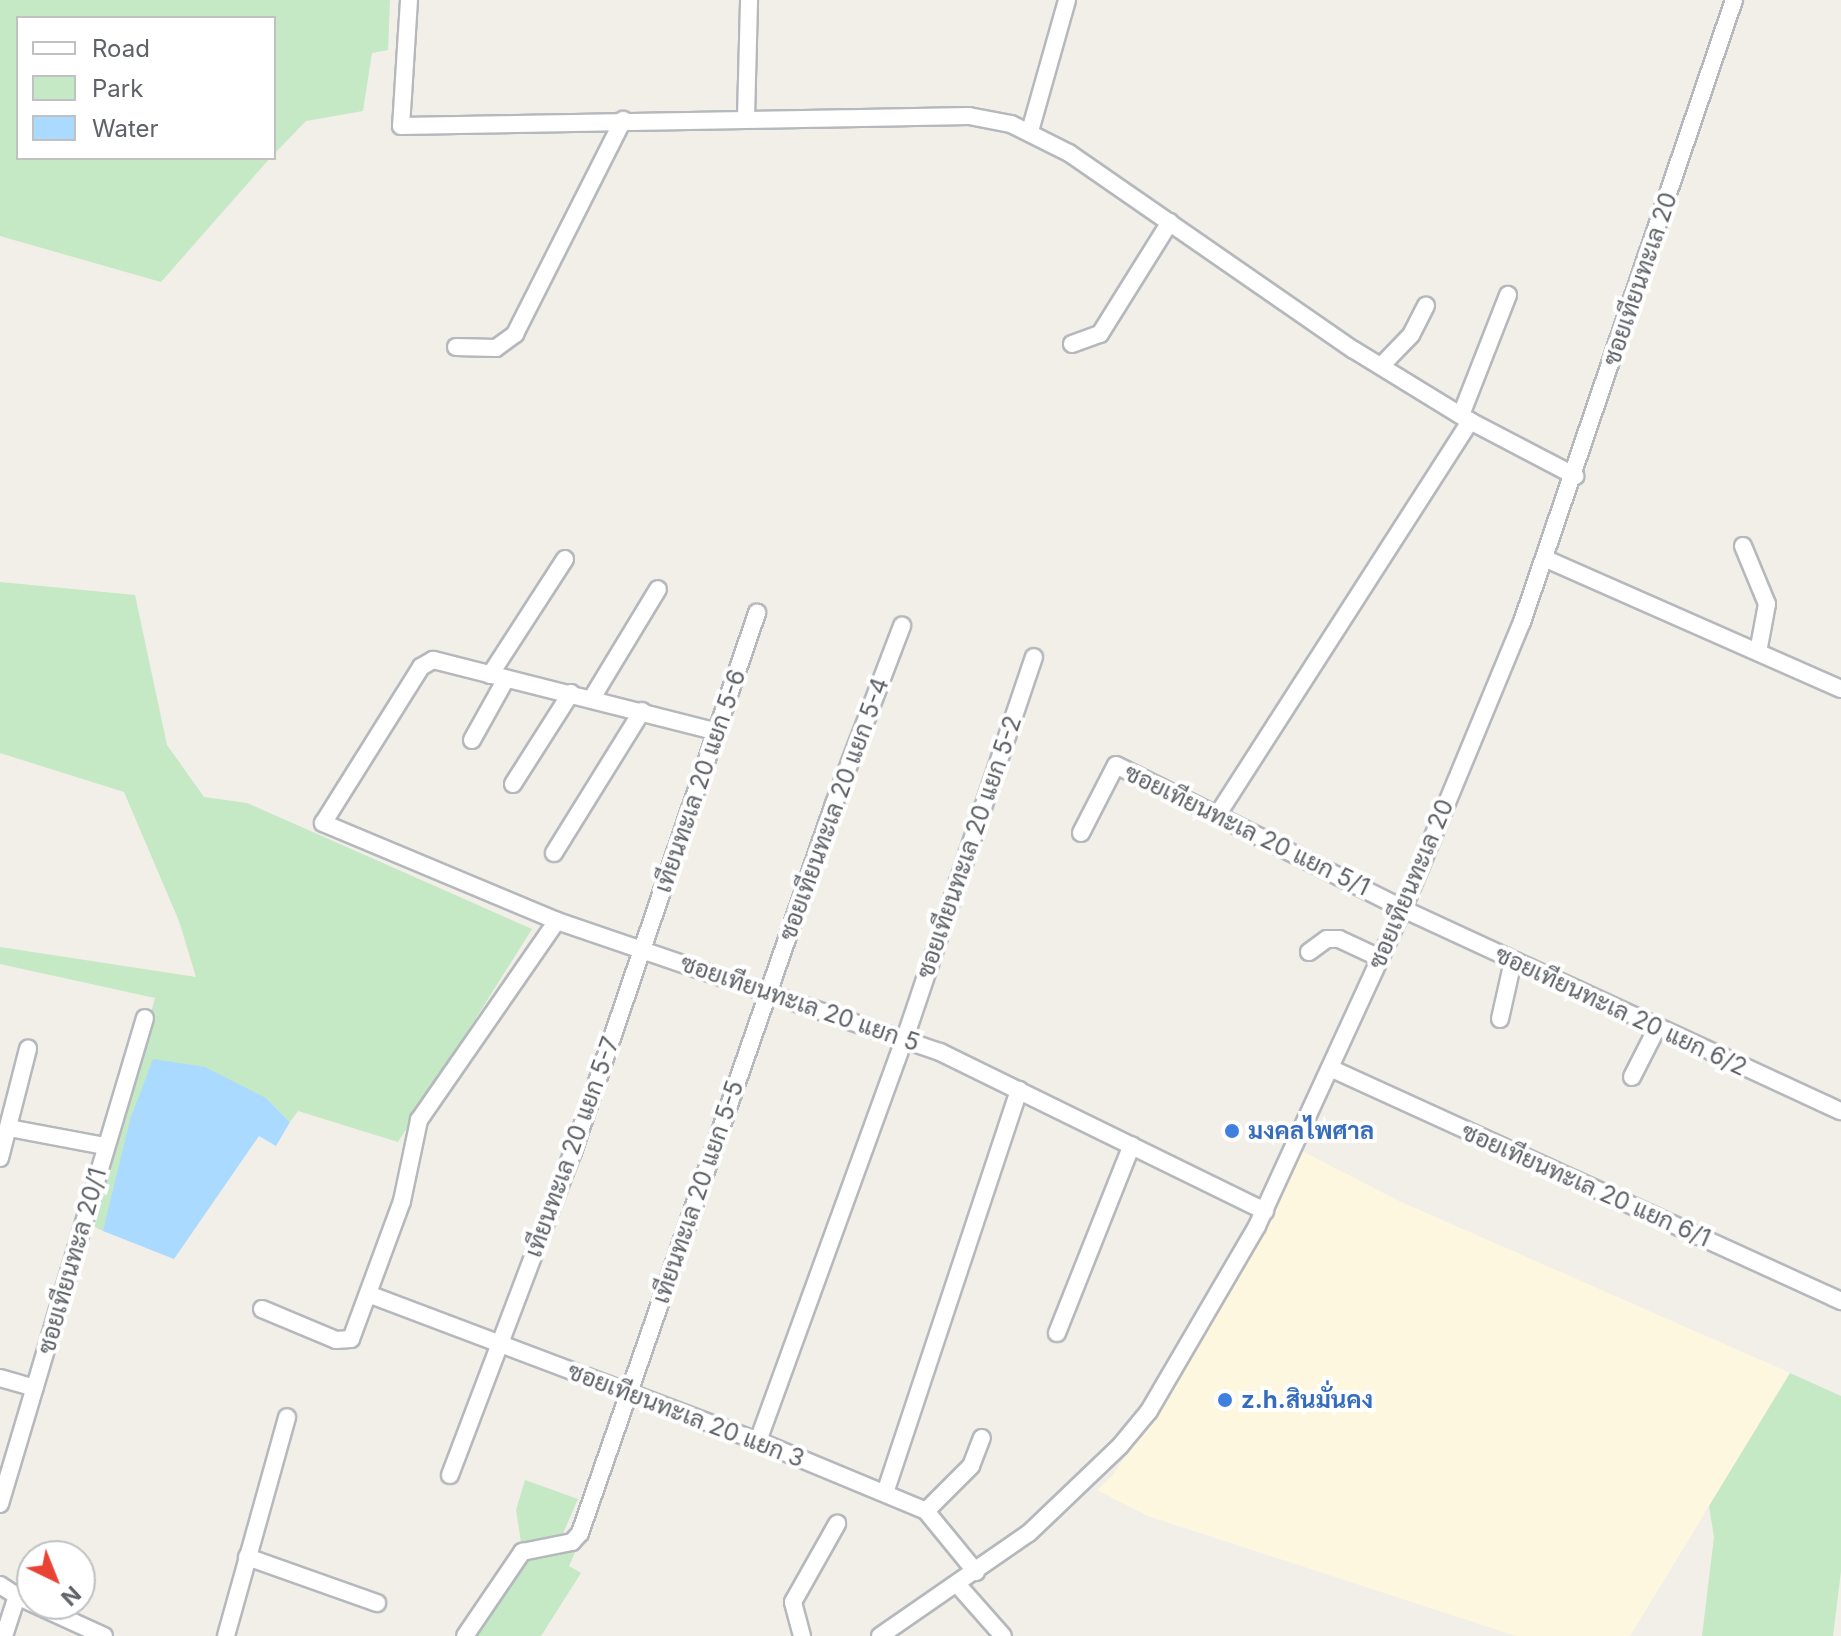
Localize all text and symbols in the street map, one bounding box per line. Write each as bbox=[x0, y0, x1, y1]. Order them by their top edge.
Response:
legend bbox=[16, 16, 276, 160]
text: Road bbox=[92, 34, 150, 63]
text: Park bbox=[92, 74, 143, 103]
text: Water bbox=[92, 114, 159, 143]
street label: ซอยเทียนทะเล 20 bbox=[1597, 189, 1683, 369]
street label: เทียนทะเล 20 แยก 5-6 bbox=[648, 666, 752, 896]
street label: ซอยเทียนทะเล 20 แยก 5-4 bbox=[773, 674, 895, 944]
street label: ซอยเทียนทะเล 20 แยก 5-2 bbox=[911, 712, 1027, 982]
street label: ซอยเทียนทะเล 20 แยก 5/1 bbox=[1120, 758, 1374, 902]
street label: ซอยเทียนทะเล 20 bbox=[1362, 795, 1460, 973]
street label: ซอยเทียนทะเล 20 แยก 6/2 bbox=[1491, 940, 1751, 1082]
street label: ซอยเทียนทะเล 20 แยก 5 bbox=[677, 949, 923, 1057]
street label: เทียนทะเล 20 แยก 5-7 bbox=[519, 1033, 625, 1261]
street label: เทียนทะเล 20 แยก 5-5 bbox=[646, 1077, 750, 1307]
place label: มงคลไพศาล bbox=[1248, 1117, 1374, 1145]
street label: ซอยเทียนทะเล 20 แยก 6/1 bbox=[1457, 1117, 1715, 1253]
marker: มงคลไพศาล bbox=[1223, 1122, 1241, 1140]
street label: ซอยเทียนทะล 20/1 bbox=[32, 1165, 112, 1357]
street label: ซอยเทียนทะเล 20 แยก 3 bbox=[564, 1357, 808, 1473]
place label: z.h.สินมั่นคง bbox=[1241, 1386, 1373, 1414]
marker: z.h.สินมั่นคง bbox=[1216, 1391, 1234, 1409]
north arrow bbox=[16, 1540, 96, 1620]
text: N bbox=[56, 1581, 86, 1611]

